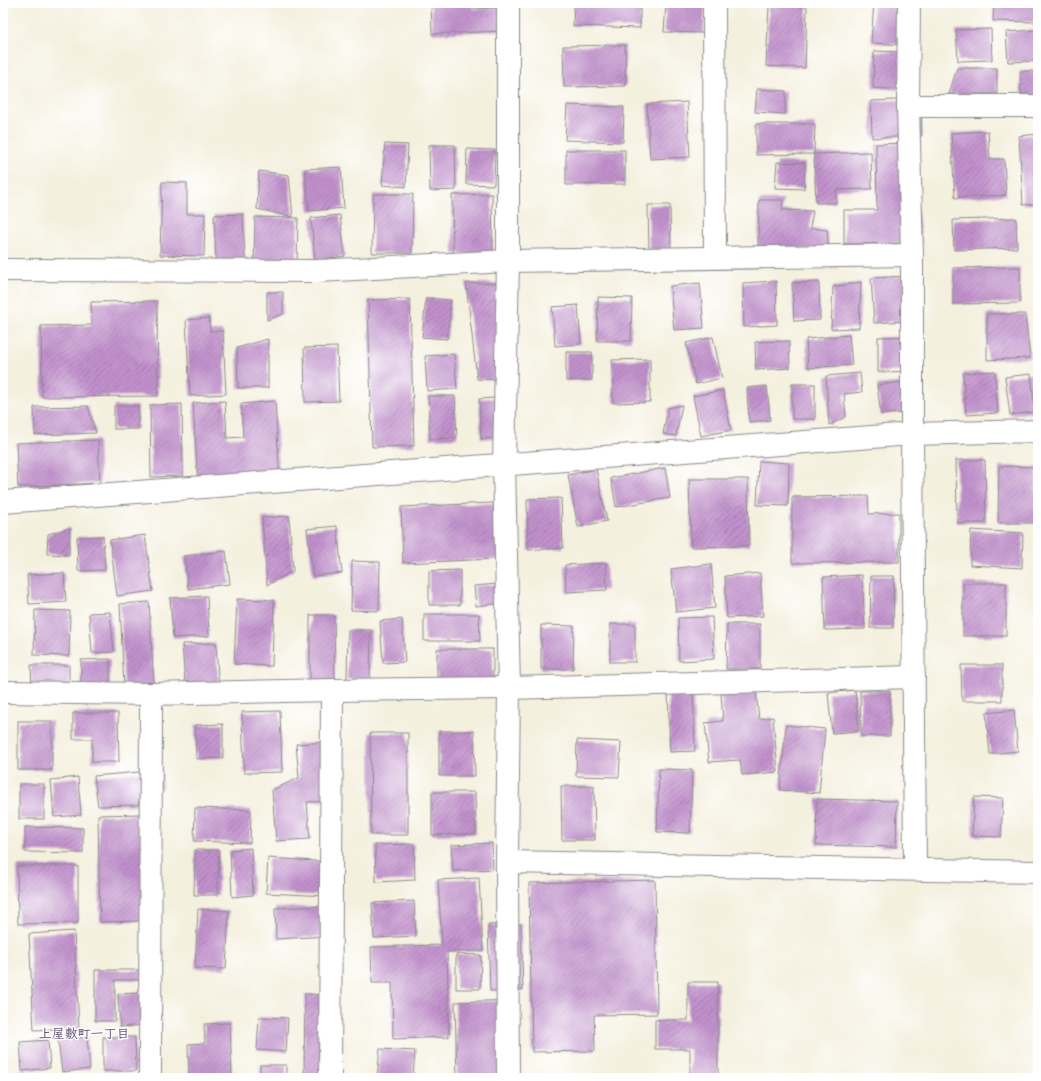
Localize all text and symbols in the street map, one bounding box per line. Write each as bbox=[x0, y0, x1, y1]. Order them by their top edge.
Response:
district label: 上屋敷町一丁目 bbox=[38, 1022, 130, 1045]

